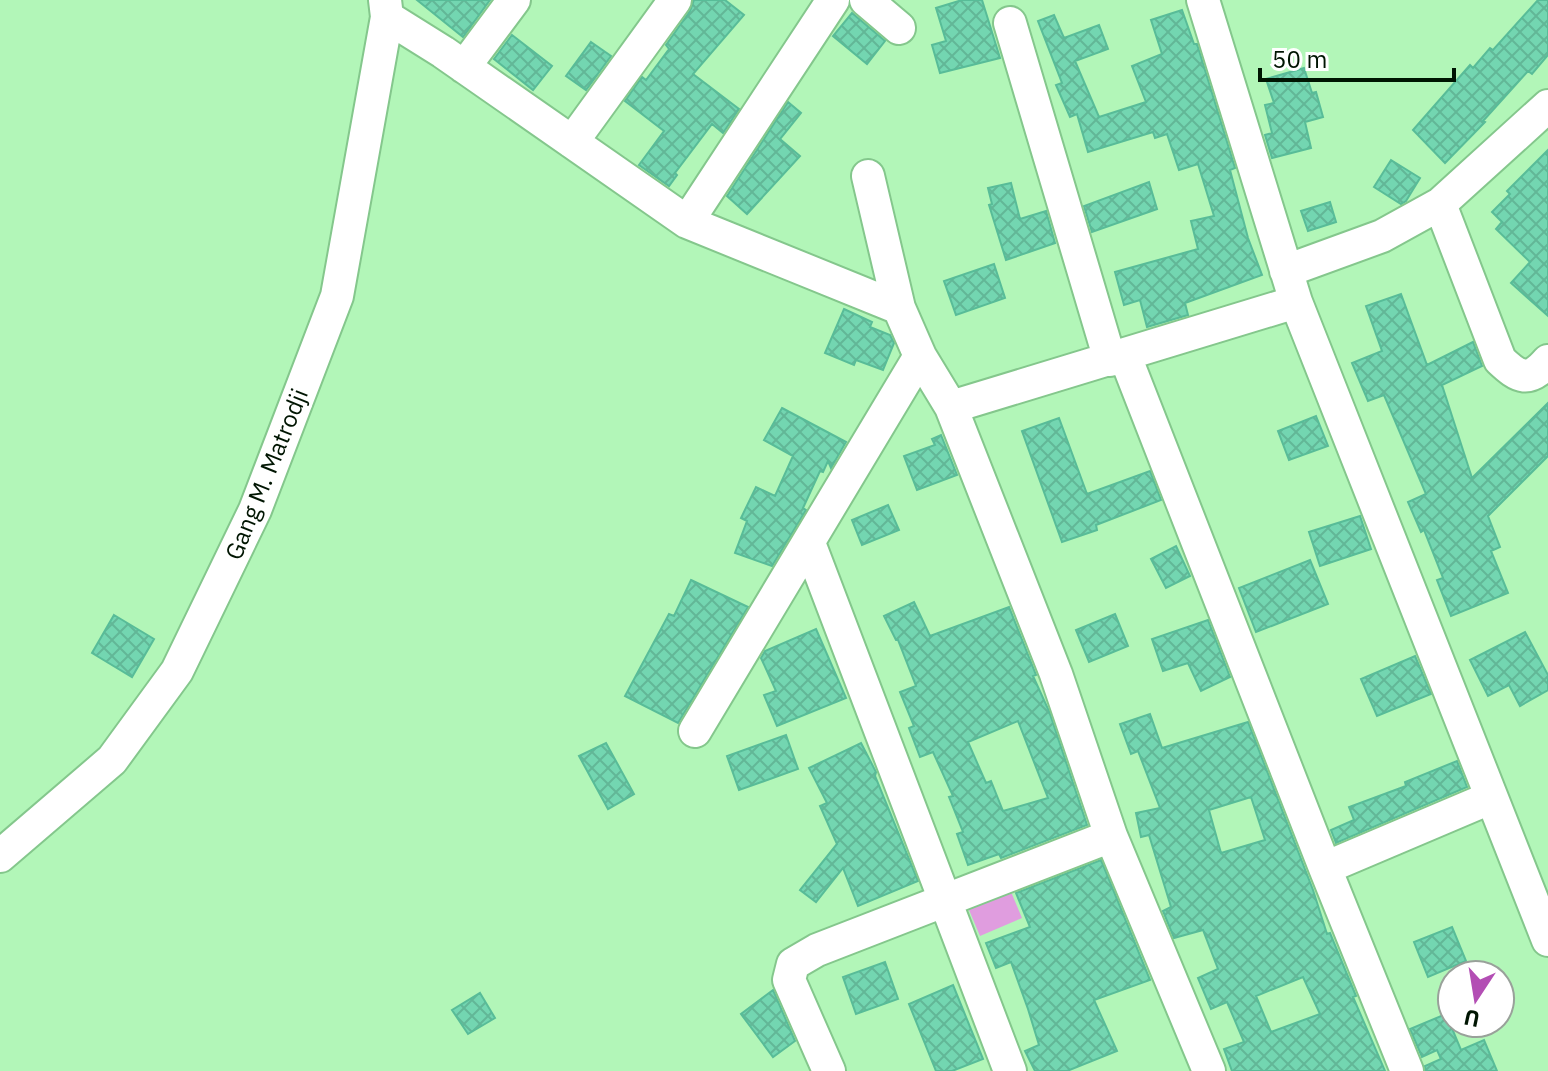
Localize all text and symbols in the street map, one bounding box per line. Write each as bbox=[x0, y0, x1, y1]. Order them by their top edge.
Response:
scale bar bbox=[1260, 32, 1454, 82]
text: 50 m bbox=[1272, 43, 1327, 75]
street label: Gang M. Matrodji bbox=[217, 384, 315, 564]
north arrow bbox=[1436, 959, 1516, 1039]
text: U bbox=[1461, 1003, 1482, 1035]

